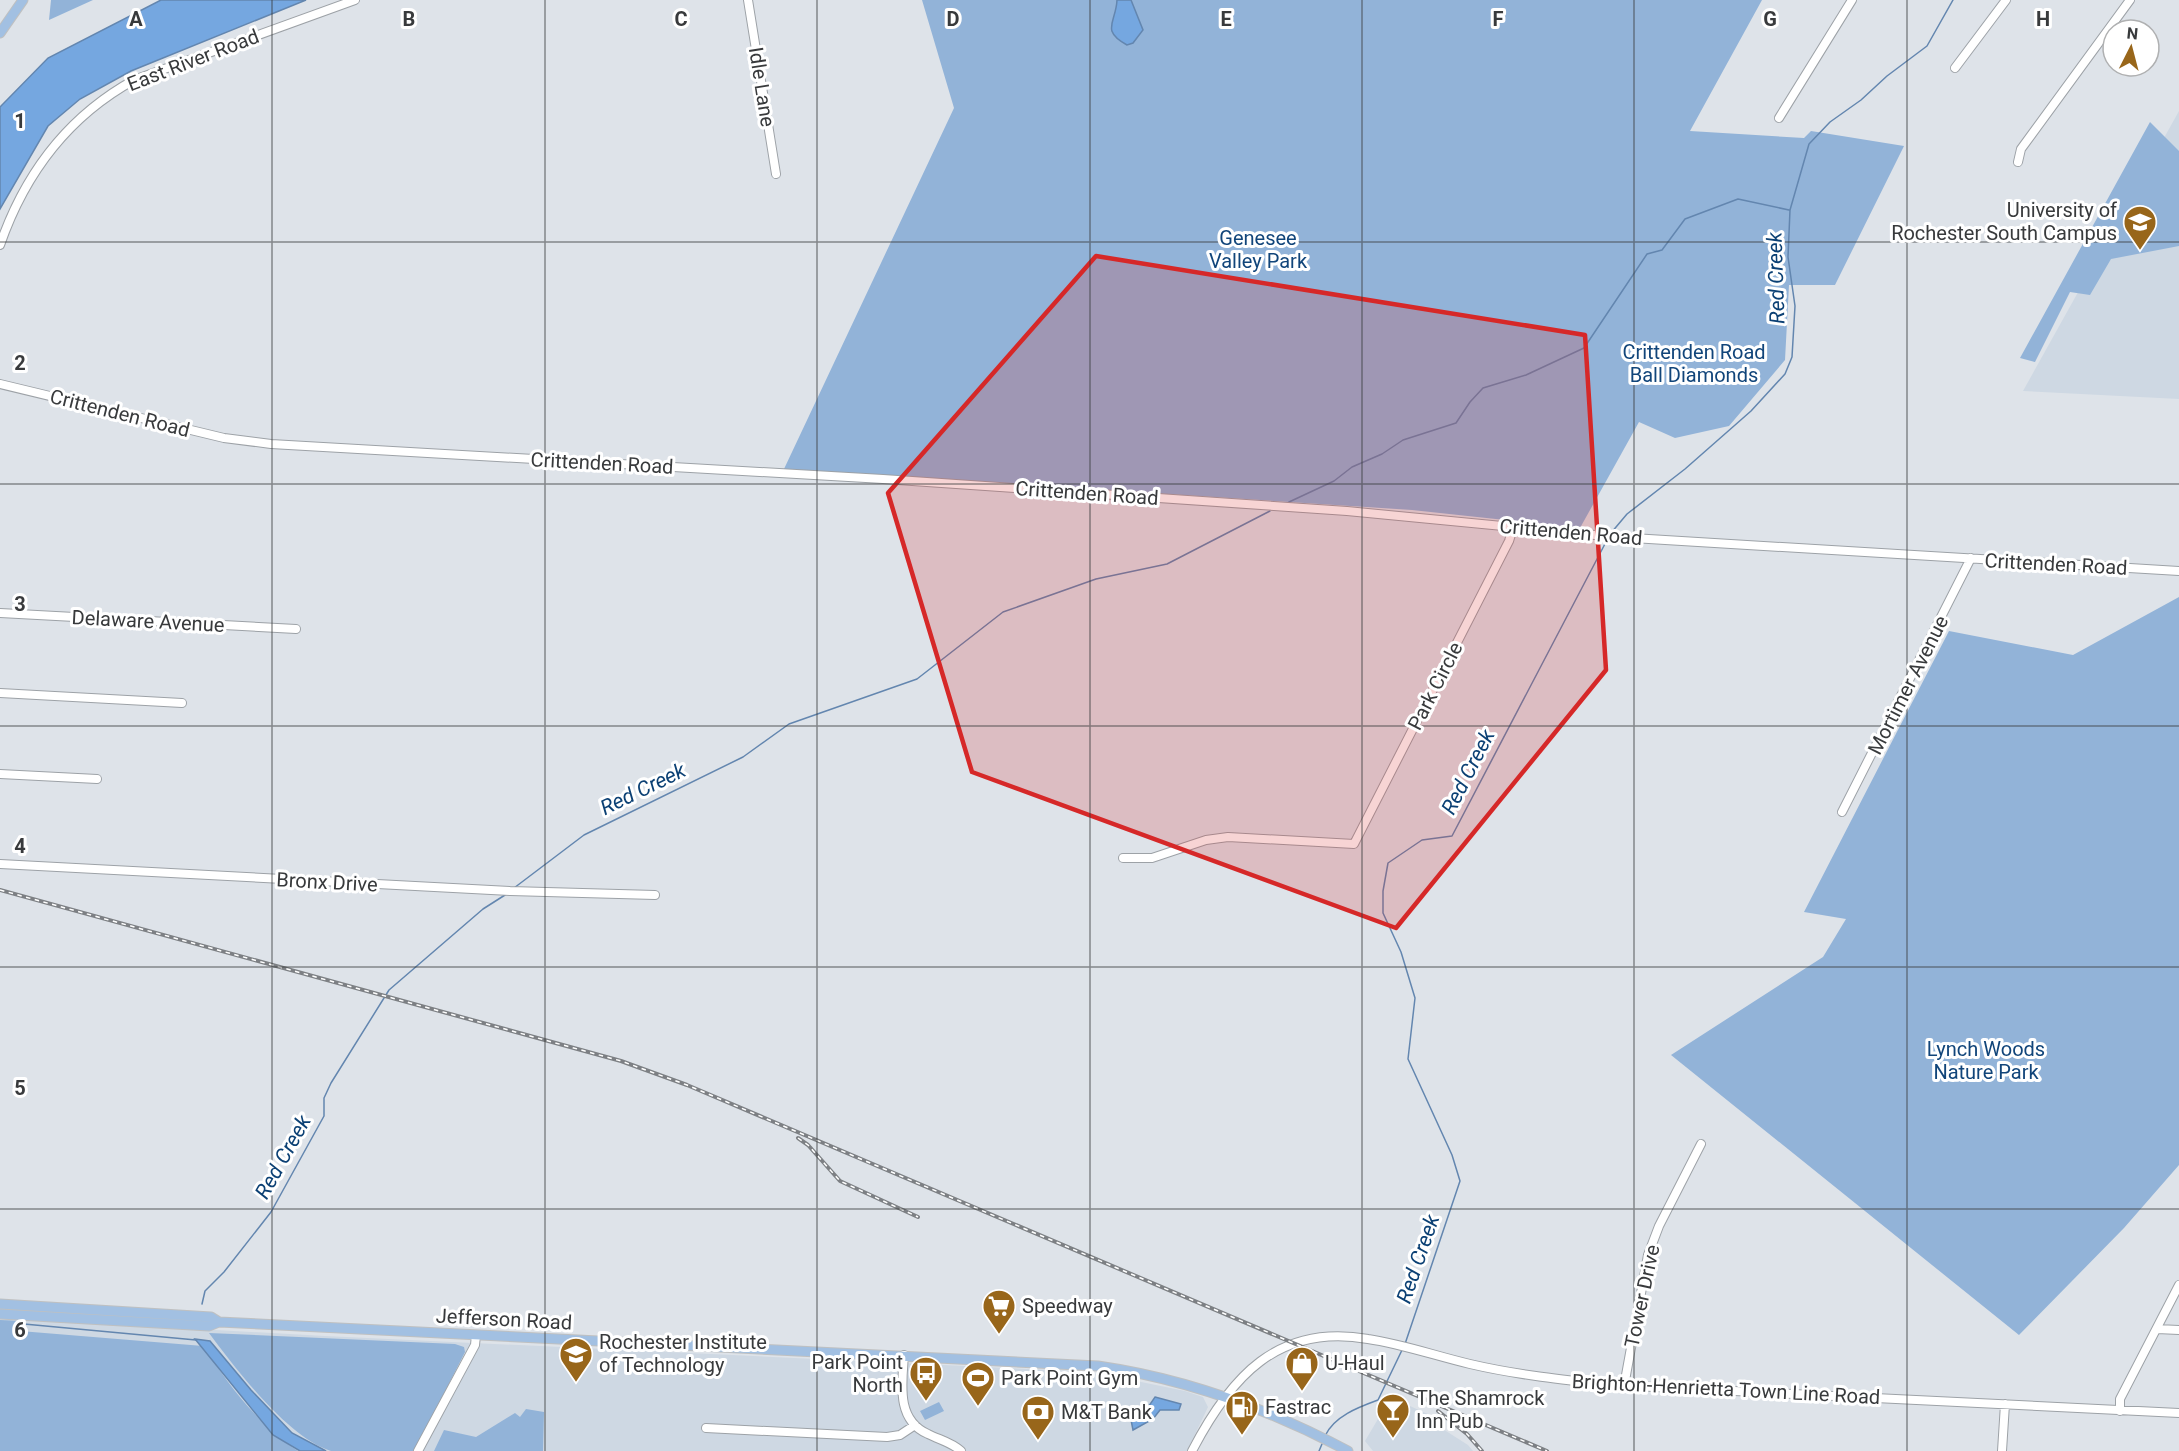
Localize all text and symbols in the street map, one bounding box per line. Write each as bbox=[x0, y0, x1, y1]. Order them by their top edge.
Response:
text: A bbox=[129, 7, 143, 31]
text: B bbox=[403, 7, 415, 31]
text: C bbox=[674, 7, 688, 31]
text: D bbox=[947, 7, 960, 31]
text: E bbox=[1220, 7, 1232, 31]
text: F bbox=[1493, 7, 1504, 31]
text: G bbox=[1763, 7, 1777, 31]
text: H bbox=[2036, 7, 2050, 31]
north arrow bbox=[2101, 18, 2161, 78]
street label: East River Road bbox=[124, 24, 262, 96]
text: N bbox=[2126, 24, 2139, 44]
street label: Idle Lane bbox=[744, 45, 780, 129]
text: 1 bbox=[14, 109, 26, 133]
place label: University of Rochester South Campus bbox=[1891, 198, 2117, 245]
school or university icon: University of Rochester South Campus bbox=[2122, 204, 2158, 251]
park label: Genesee Valley Park bbox=[1209, 226, 1308, 273]
water label: Red Creek bbox=[1762, 231, 1790, 324]
park label: Crittenden Road Ball Diamonds bbox=[1622, 340, 1766, 387]
text: 2 bbox=[14, 351, 26, 375]
street label: Crittenden Road bbox=[48, 384, 192, 442]
street label: Crittenden Road bbox=[530, 447, 674, 479]
street label: Crittenden Road bbox=[1015, 476, 1159, 510]
street label: Crittenden Road bbox=[1499, 514, 1643, 550]
street label: Crittenden Road bbox=[1984, 548, 2128, 580]
text: 3 bbox=[14, 592, 26, 616]
street label: Delaware Avenue bbox=[71, 605, 225, 637]
street label: Mortimer Avenue bbox=[1863, 611, 1953, 759]
street label: Park Circle bbox=[1403, 638, 1467, 734]
water label: Red Creek bbox=[1436, 725, 1500, 818]
water label: Red Creek bbox=[596, 758, 690, 820]
text: 4 bbox=[14, 834, 26, 858]
street label: Bronx Drive bbox=[276, 867, 378, 897]
park label: Lynch Woods Nature Park bbox=[1927, 1037, 2045, 1084]
text: 5 bbox=[14, 1076, 26, 1100]
water label: Red Creek bbox=[250, 1110, 316, 1203]
water label: Red Creek bbox=[1392, 1211, 1445, 1306]
street label: Tower Drive bbox=[1619, 1242, 1665, 1350]
supermarket icon: Speedway bbox=[981, 1288, 1017, 1335]
place label: Speedway bbox=[1022, 1294, 1113, 1318]
street label: Jefferson Road bbox=[435, 1303, 573, 1335]
text: 6 bbox=[14, 1318, 26, 1342]
place label: Rochester Institute of Technology bbox=[599, 1330, 767, 1377]
school or university icon: Rochester Institute of Technology bbox=[558, 1336, 594, 1383]
shop icon: U-Haul bbox=[1284, 1345, 1320, 1392]
place label: Park Point North bbox=[811, 1350, 903, 1397]
place label: U-Haul bbox=[1325, 1351, 1385, 1375]
bus stop icon: Park Point North bbox=[908, 1355, 944, 1402]
sports icon: Park Point Gym bbox=[960, 1360, 996, 1407]
place label: Park Point Gym bbox=[1001, 1366, 1138, 1390]
street label: Brighton-Henrietta Town Line Road bbox=[1571, 1369, 1881, 1409]
place label: The Shamrock Inn Pub bbox=[1416, 1386, 1545, 1433]
fuel station icon: Fastrac bbox=[1224, 1389, 1260, 1436]
bar icon: The Shamrock Inn Pub bbox=[1375, 1392, 1411, 1439]
bank icon: M&T Bank bbox=[1020, 1394, 1056, 1441]
place label: Fastrac bbox=[1265, 1395, 1331, 1419]
place label: M&T Bank bbox=[1061, 1400, 1153, 1424]

